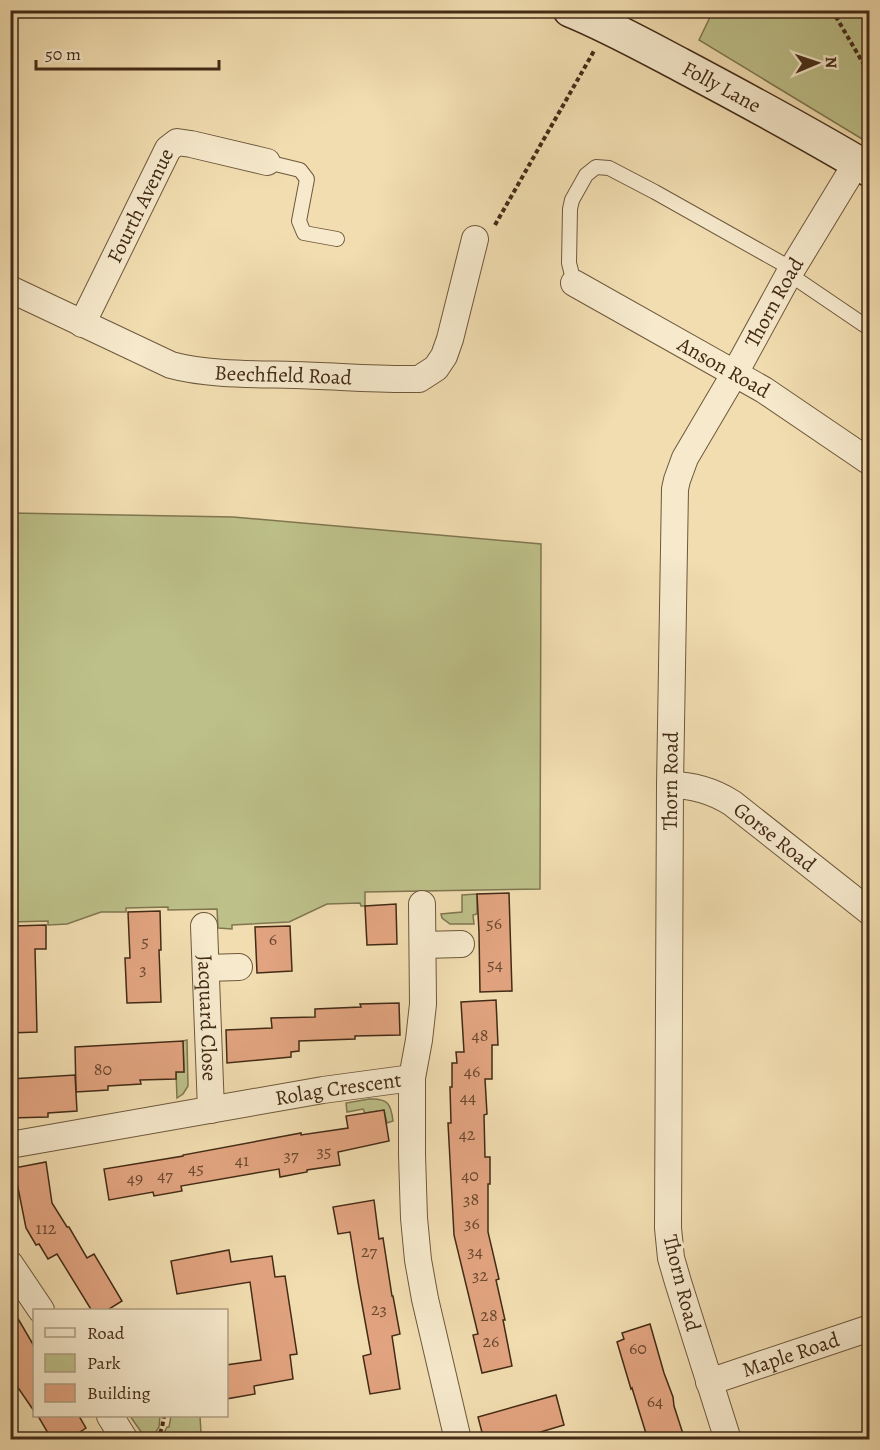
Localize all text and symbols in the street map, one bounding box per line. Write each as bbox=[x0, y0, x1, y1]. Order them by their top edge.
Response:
scale bar bbox=[36, 33, 219, 71]
north arrow bbox=[787, 33, 847, 93]
text: 50 m bbox=[45, 42, 81, 66]
street label: Folly Lane bbox=[677, 54, 766, 119]
text: N bbox=[820, 56, 842, 69]
street label: Fourth Avenue bbox=[100, 143, 180, 268]
street label: Thorn Road bbox=[738, 251, 810, 352]
street label: Anson Road bbox=[672, 330, 776, 405]
street label: Beechfield Road bbox=[213, 358, 353, 392]
street label: Thorn Road bbox=[656, 731, 685, 830]
street label: Gorse Road bbox=[728, 796, 822, 879]
house number: 56 bbox=[486, 911, 502, 935]
house number: 6 bbox=[269, 927, 277, 951]
house number: 5 bbox=[141, 929, 149, 953]
house number: 54 bbox=[487, 952, 503, 976]
street label: Jacquard Close bbox=[191, 954, 224, 1082]
house number: 3 bbox=[139, 957, 147, 981]
house number: 48 bbox=[472, 1023, 488, 1047]
house number: 80 bbox=[94, 1057, 112, 1081]
house number: 46 bbox=[464, 1059, 480, 1083]
street label: Rolag Crescent bbox=[273, 1066, 403, 1112]
house number: 44 bbox=[460, 1085, 476, 1109]
house number: 42 bbox=[459, 1122, 476, 1146]
house number: 35 bbox=[316, 1139, 332, 1163]
house number: 37 bbox=[283, 1143, 299, 1167]
house number: 41 bbox=[235, 1148, 249, 1172]
house number: 45 bbox=[188, 1156, 204, 1180]
house number: 47 bbox=[157, 1163, 173, 1187]
house number: 40 bbox=[461, 1163, 479, 1187]
house number: 49 bbox=[127, 1166, 143, 1190]
house number: 38 bbox=[463, 1187, 479, 1211]
house number: 36 bbox=[464, 1211, 480, 1235]
house number: 112 bbox=[36, 1216, 57, 1240]
street label: Thorn Road bbox=[656, 1232, 708, 1335]
house number: 27 bbox=[361, 1239, 377, 1263]
house number: 34 bbox=[467, 1239, 483, 1263]
house number: 32 bbox=[472, 1263, 488, 1287]
house number: 23 bbox=[371, 1297, 387, 1321]
house number: 28 bbox=[480, 1303, 498, 1327]
legend bbox=[33, 1309, 228, 1417]
text: Road bbox=[87, 1321, 125, 1345]
street label: Maple Road bbox=[738, 1325, 844, 1384]
house number: 26 bbox=[483, 1329, 499, 1353]
house number: 60 bbox=[629, 1336, 647, 1360]
text: Park bbox=[87, 1351, 121, 1375]
text: Building bbox=[87, 1381, 151, 1405]
house number: 64 bbox=[647, 1389, 663, 1413]

